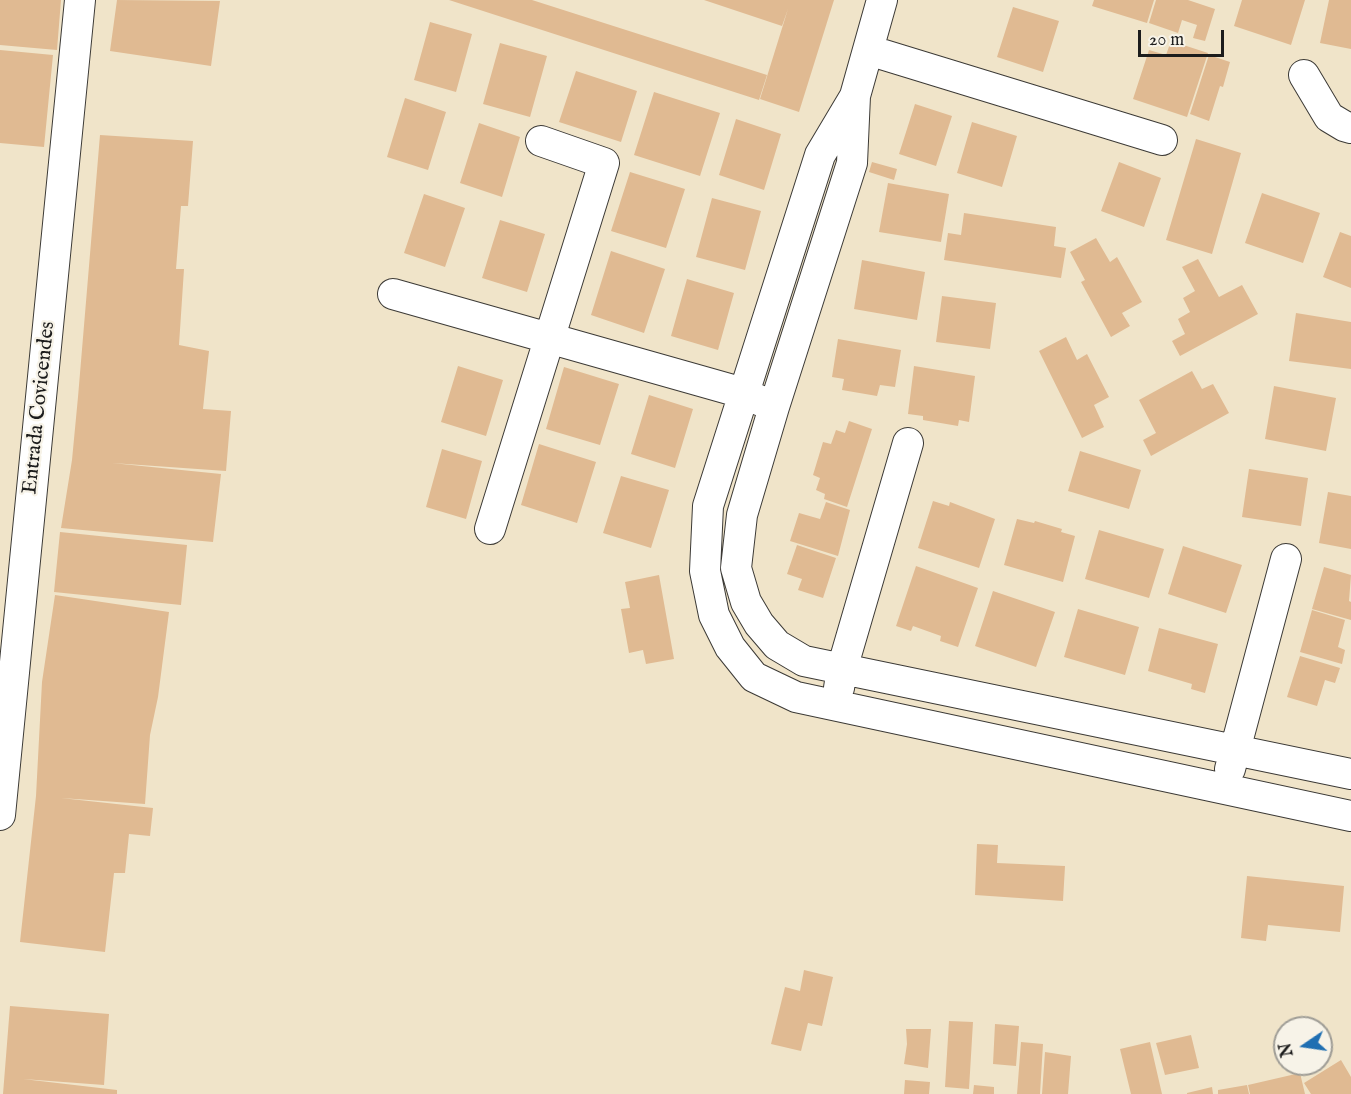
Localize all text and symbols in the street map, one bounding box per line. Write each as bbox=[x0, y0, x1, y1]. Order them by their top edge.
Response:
scale bar bbox=[1141, 18, 1226, 56]
text: 20 m bbox=[1149, 29, 1184, 52]
street label: Entrada Covicendes bbox=[18, 320, 62, 496]
north arrow bbox=[1273, 1016, 1333, 1076]
text: N bbox=[1276, 1041, 1299, 1059]

